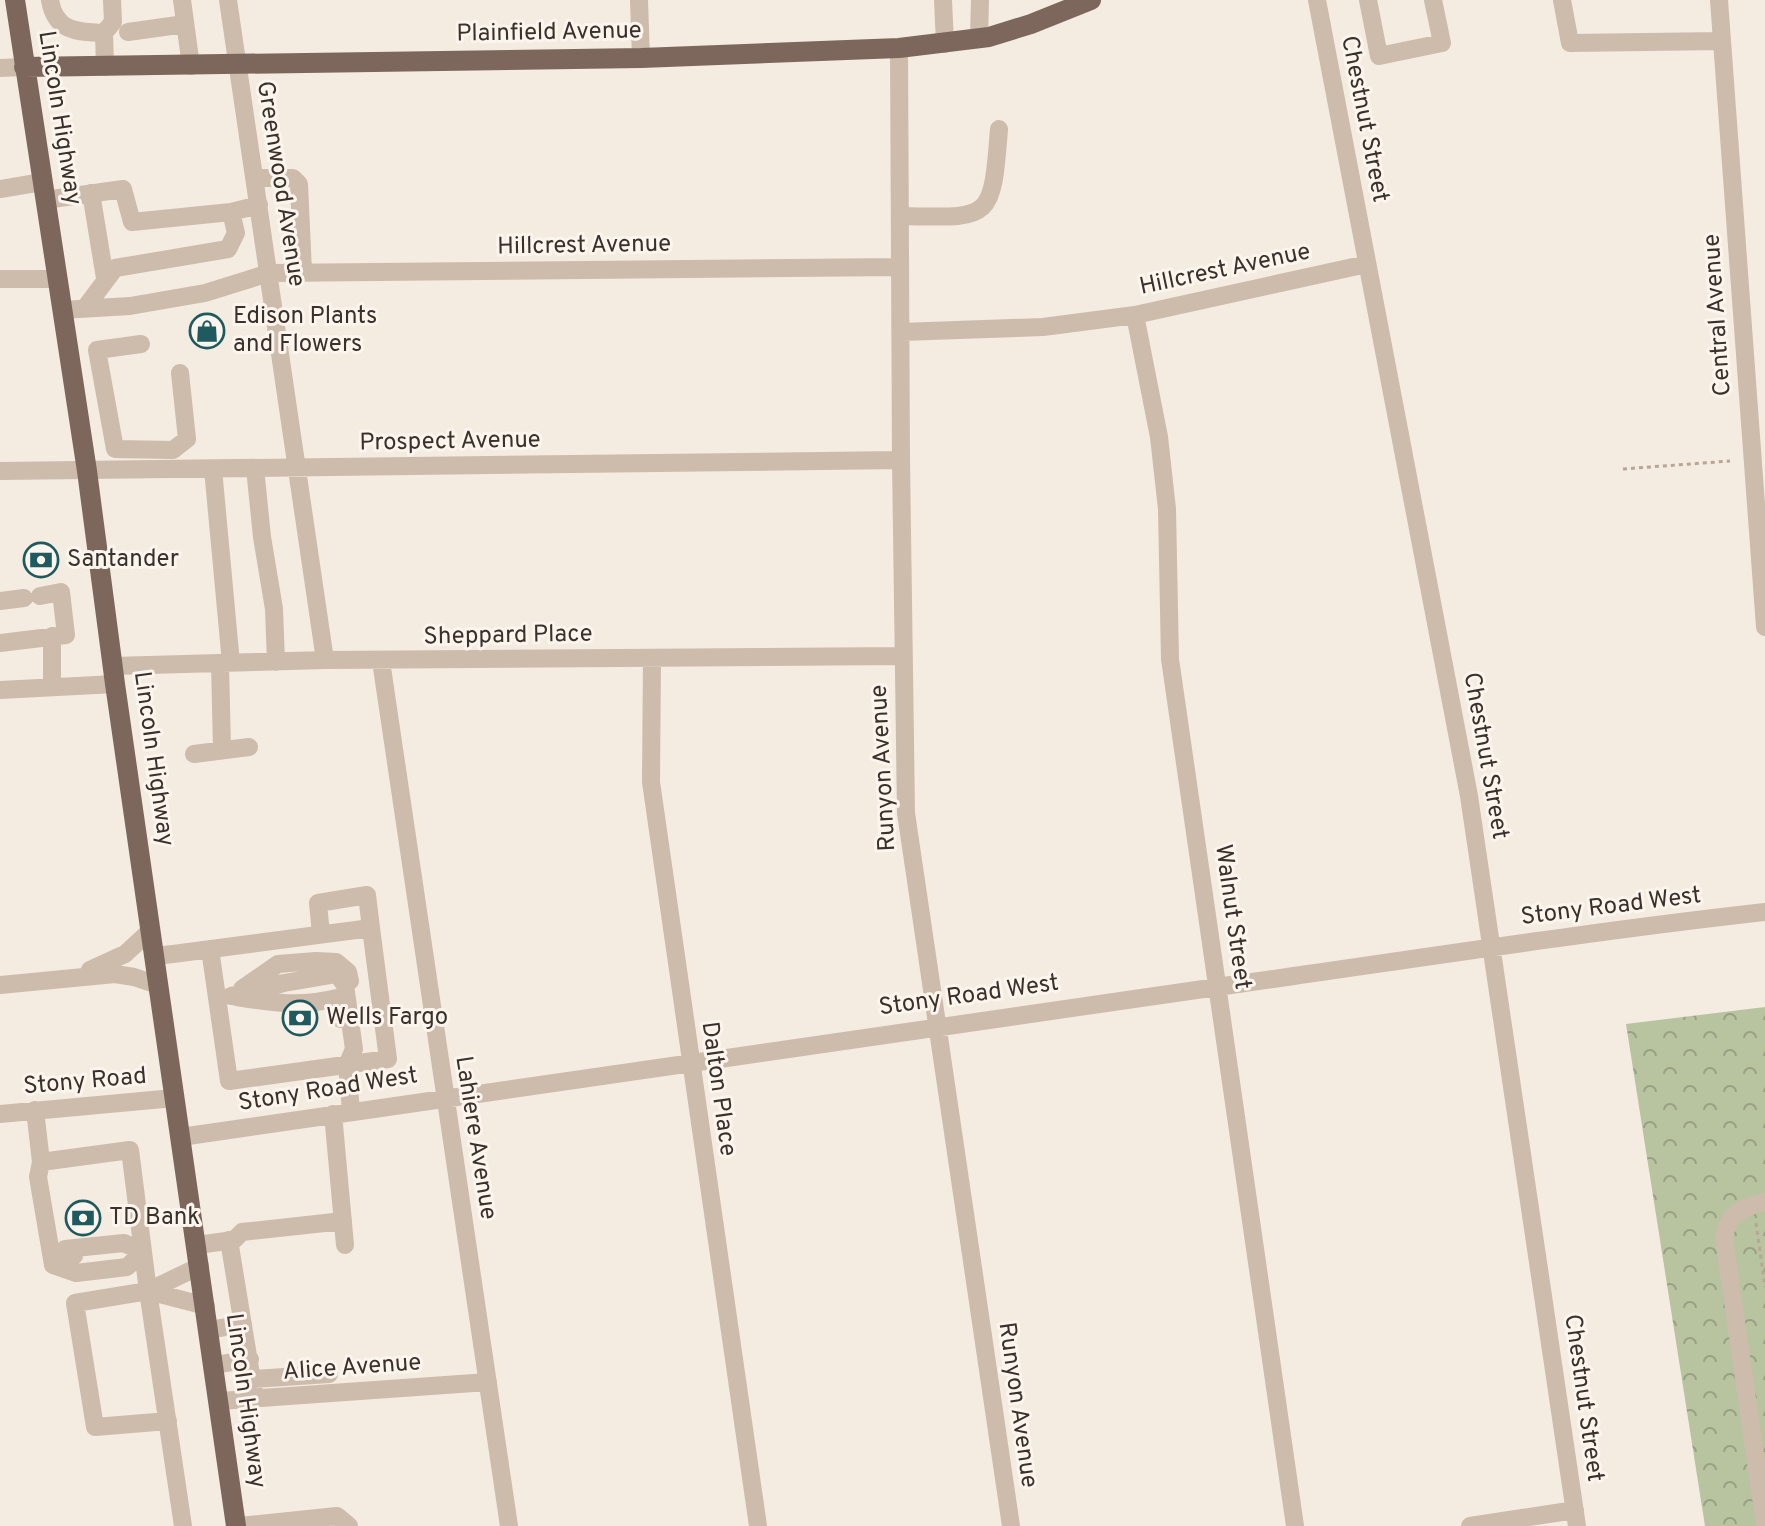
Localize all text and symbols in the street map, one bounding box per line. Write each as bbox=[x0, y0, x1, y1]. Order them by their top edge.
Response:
street label: Plainfield Avenue bbox=[456, 16, 642, 50]
street label: Lincoln Highway bbox=[30, 29, 88, 207]
street label: Chestnut Street bbox=[1333, 33, 1395, 205]
street label: Greenwood Avenue bbox=[249, 79, 311, 289]
street label: Hillcrest Avenue bbox=[497, 229, 671, 263]
street label: Central Avenue bbox=[1697, 233, 1739, 397]
street label: Hillcrest Avenue bbox=[1137, 237, 1313, 303]
place label: Edison Plants and Flowers bbox=[233, 302, 377, 360]
shop icon: Edison Plants and Flowers bbox=[188, 312, 226, 350]
street label: Prospect Avenue bbox=[359, 425, 541, 459]
bank icon: Santander bbox=[22, 541, 60, 579]
place label: Santander bbox=[67, 545, 179, 575]
street label: Sheppard Place bbox=[423, 620, 593, 652]
street label: Lincoln Highway bbox=[126, 670, 180, 848]
street label: Chestnut Street bbox=[1456, 670, 1514, 842]
street label: Runyon Avenue bbox=[865, 684, 903, 852]
street label: Walnut Street bbox=[1207, 842, 1257, 992]
street label: Stony Road West bbox=[1519, 881, 1703, 933]
street label: Stony Road West bbox=[877, 969, 1061, 1023]
bank icon: Wells Fargo bbox=[281, 999, 319, 1037]
place label: Wells Fargo bbox=[326, 1003, 448, 1033]
street label: Dalton Place bbox=[694, 1020, 742, 1158]
street label: Lahiere Avenue bbox=[447, 1054, 503, 1222]
street label: Stony Road West bbox=[236, 1061, 420, 1119]
street label: Stony Road bbox=[22, 1062, 148, 1102]
bank icon: TD Bank bbox=[64, 1199, 102, 1237]
place label: TD Bank bbox=[109, 1203, 200, 1233]
street label: Lincoln Highway bbox=[218, 1312, 272, 1490]
street label: Chestnut Street bbox=[1556, 1312, 1610, 1484]
street label: Runyon Avenue bbox=[991, 1320, 1043, 1490]
street label: Alice Avenue bbox=[282, 1348, 422, 1388]

